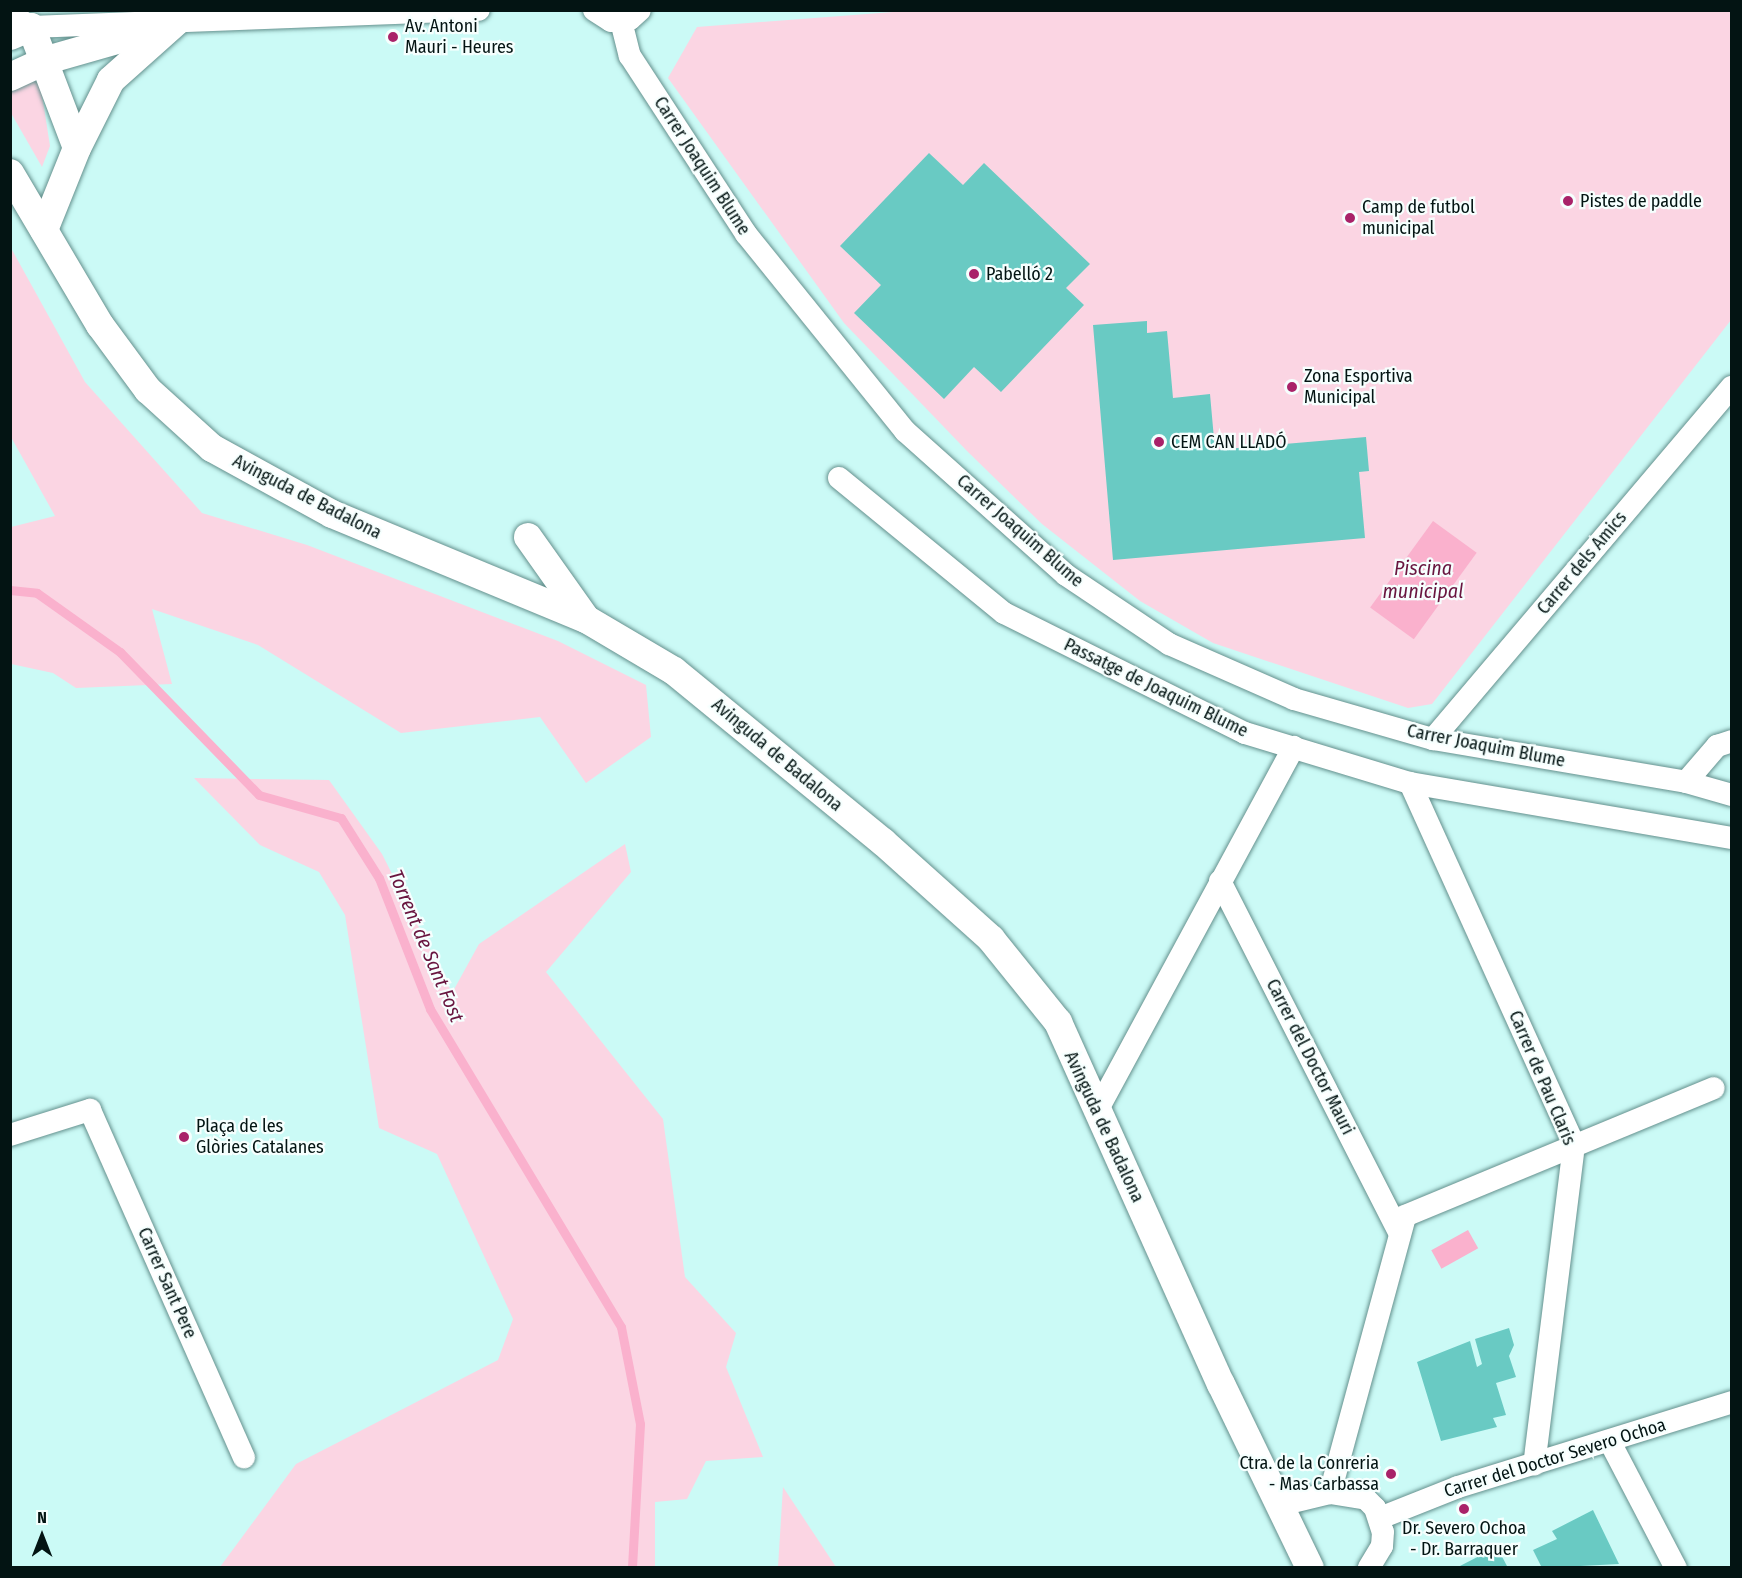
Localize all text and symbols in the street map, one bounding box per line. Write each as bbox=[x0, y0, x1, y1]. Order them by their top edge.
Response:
place label: Av. Antoni Mauri - Heures bbox=[405, 16, 514, 58]
marker: Av. Antoni Mauri - Heures bbox=[386, 30, 400, 44]
street label: Carrer Joaquim Blume bbox=[649, 93, 755, 239]
place label: Pistes de paddle bbox=[1580, 190, 1702, 212]
marker: Pistes de paddle bbox=[1561, 194, 1575, 208]
place label: Camp de futbol municipal bbox=[1362, 197, 1475, 240]
marker: Camp de futbol municipal bbox=[1343, 211, 1357, 225]
place label: Pabelló 2 bbox=[986, 263, 1053, 285]
marker: Pabelló 2 bbox=[967, 267, 981, 281]
place label: Zona Esportiva Municipal bbox=[1304, 366, 1412, 409]
marker: Zona Esportiva Municipal bbox=[1285, 380, 1299, 394]
place label: CEM CAN LLADÓ bbox=[1171, 431, 1287, 453]
marker: CEM CAN LLADÓ bbox=[1152, 435, 1166, 449]
street label: Avinguda de Badalona bbox=[229, 450, 385, 544]
street label: Carrer Joaquim Blume bbox=[952, 470, 1088, 592]
street label: Carrer dels Amics bbox=[1533, 507, 1631, 619]
water label: Piscina municipal bbox=[1383, 557, 1463, 604]
street label: Passatge de Joaquim Blume bbox=[1060, 634, 1252, 742]
street label: Avinguda de Badalona bbox=[707, 694, 847, 816]
street label: Carrer Joaquim Blume bbox=[1405, 720, 1567, 772]
water label: Torrent de Sant Fost bbox=[383, 866, 469, 1026]
street label: Carrer del Doctor Mauri bbox=[1261, 976, 1359, 1138]
street label: Carrer de Pau Claris bbox=[1504, 1008, 1580, 1148]
street label: Avinguda de Badalona bbox=[1060, 1048, 1148, 1206]
place label: Plaça de les Glòries Catalanes bbox=[196, 1116, 324, 1158]
marker: Plaça de les Glòries Catalanes bbox=[177, 1130, 191, 1144]
street label: Carrer Sant Pere bbox=[133, 1224, 201, 1342]
street label: Carrer del Doctor Severo Ochoa bbox=[1442, 1414, 1668, 1502]
place label: Ctra. de la Conreria - Mas Carbassa bbox=[1239, 1453, 1379, 1496]
marker: Ctra. de la Conreria - Mas Carbassa bbox=[1384, 1467, 1398, 1481]
marker: Dr. Severo Ochoa - Dr. Barraquer bbox=[1457, 1502, 1471, 1516]
north arrow bbox=[12, 1506, 72, 1566]
text: N bbox=[37, 1508, 47, 1527]
place label: Dr. Severo Ochoa - Dr. Barraquer bbox=[1402, 1518, 1526, 1561]

